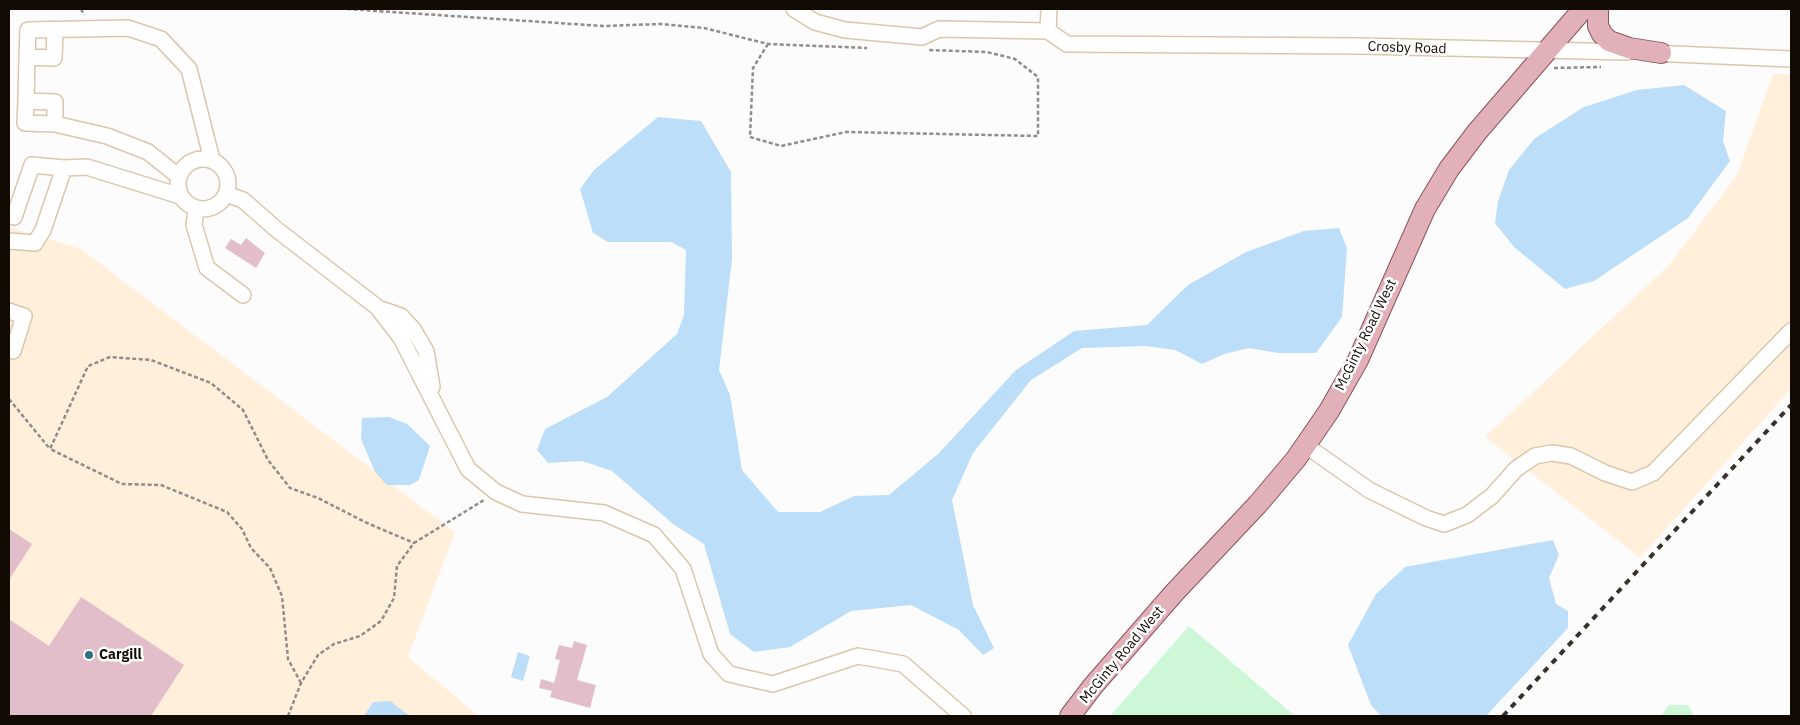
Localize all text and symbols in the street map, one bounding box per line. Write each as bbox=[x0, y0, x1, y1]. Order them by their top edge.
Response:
street label: Crosby Road bbox=[1367, 38, 1447, 58]
street label: McGinty Road West bbox=[1332, 277, 1400, 393]
street label: McGinty Road West bbox=[1076, 603, 1168, 707]
place label: Cargill bbox=[99, 647, 142, 663]
marker: Cargill bbox=[83, 649, 95, 661]

